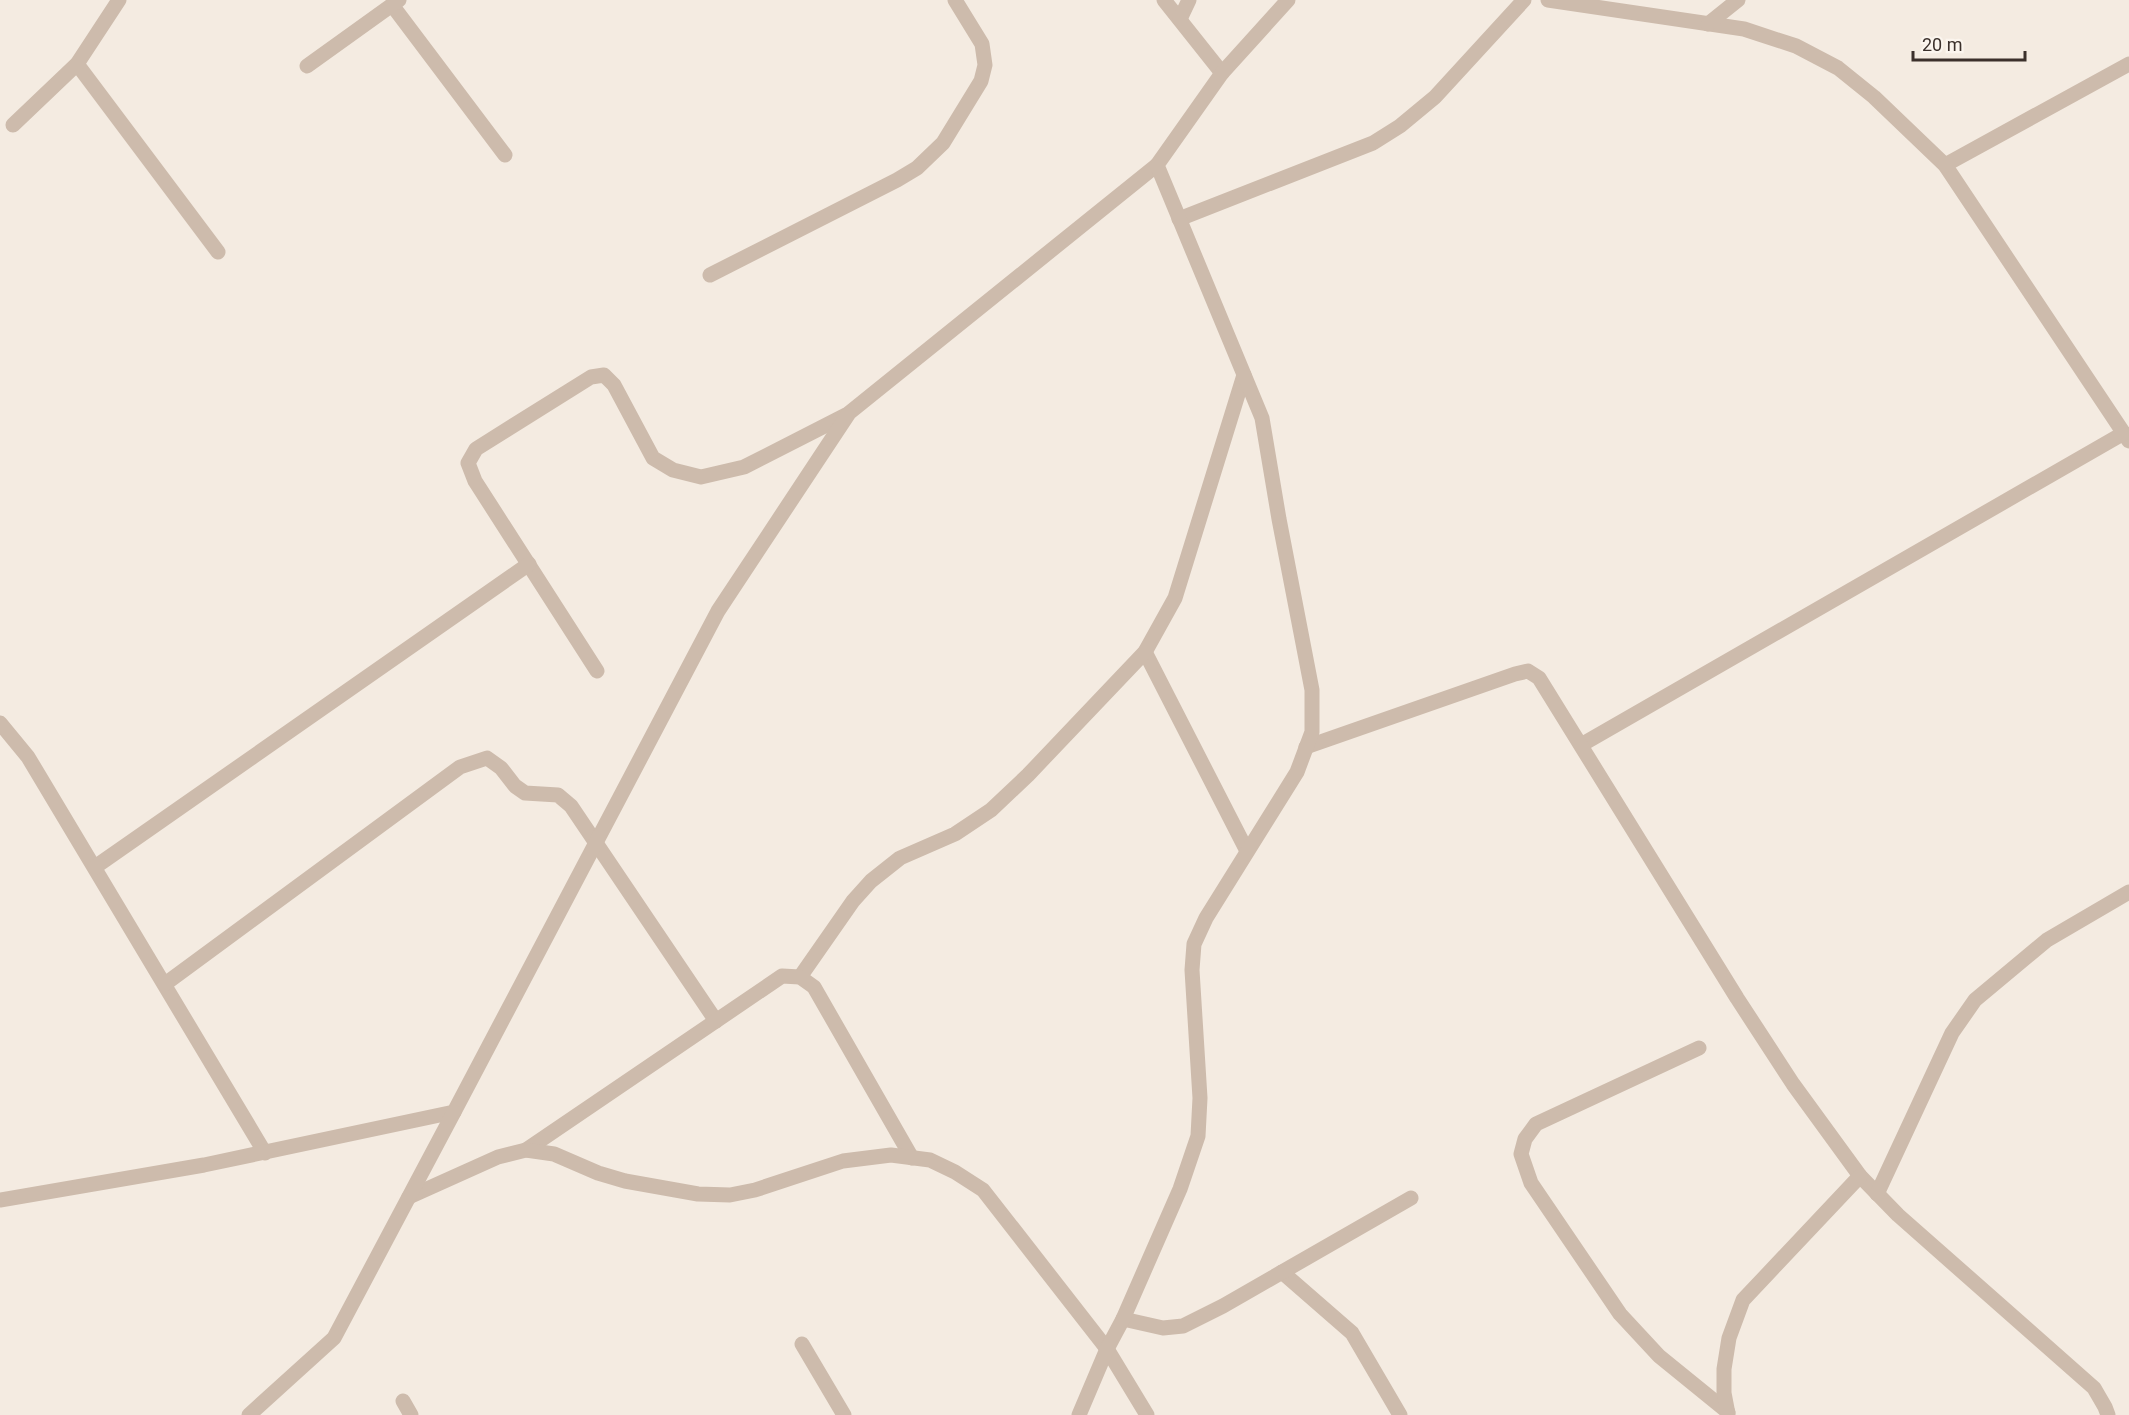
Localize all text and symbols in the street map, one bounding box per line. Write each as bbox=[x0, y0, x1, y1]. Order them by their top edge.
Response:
scale bar bbox=[1913, 24, 2026, 62]
text: 20 m bbox=[1922, 34, 1962, 55]

